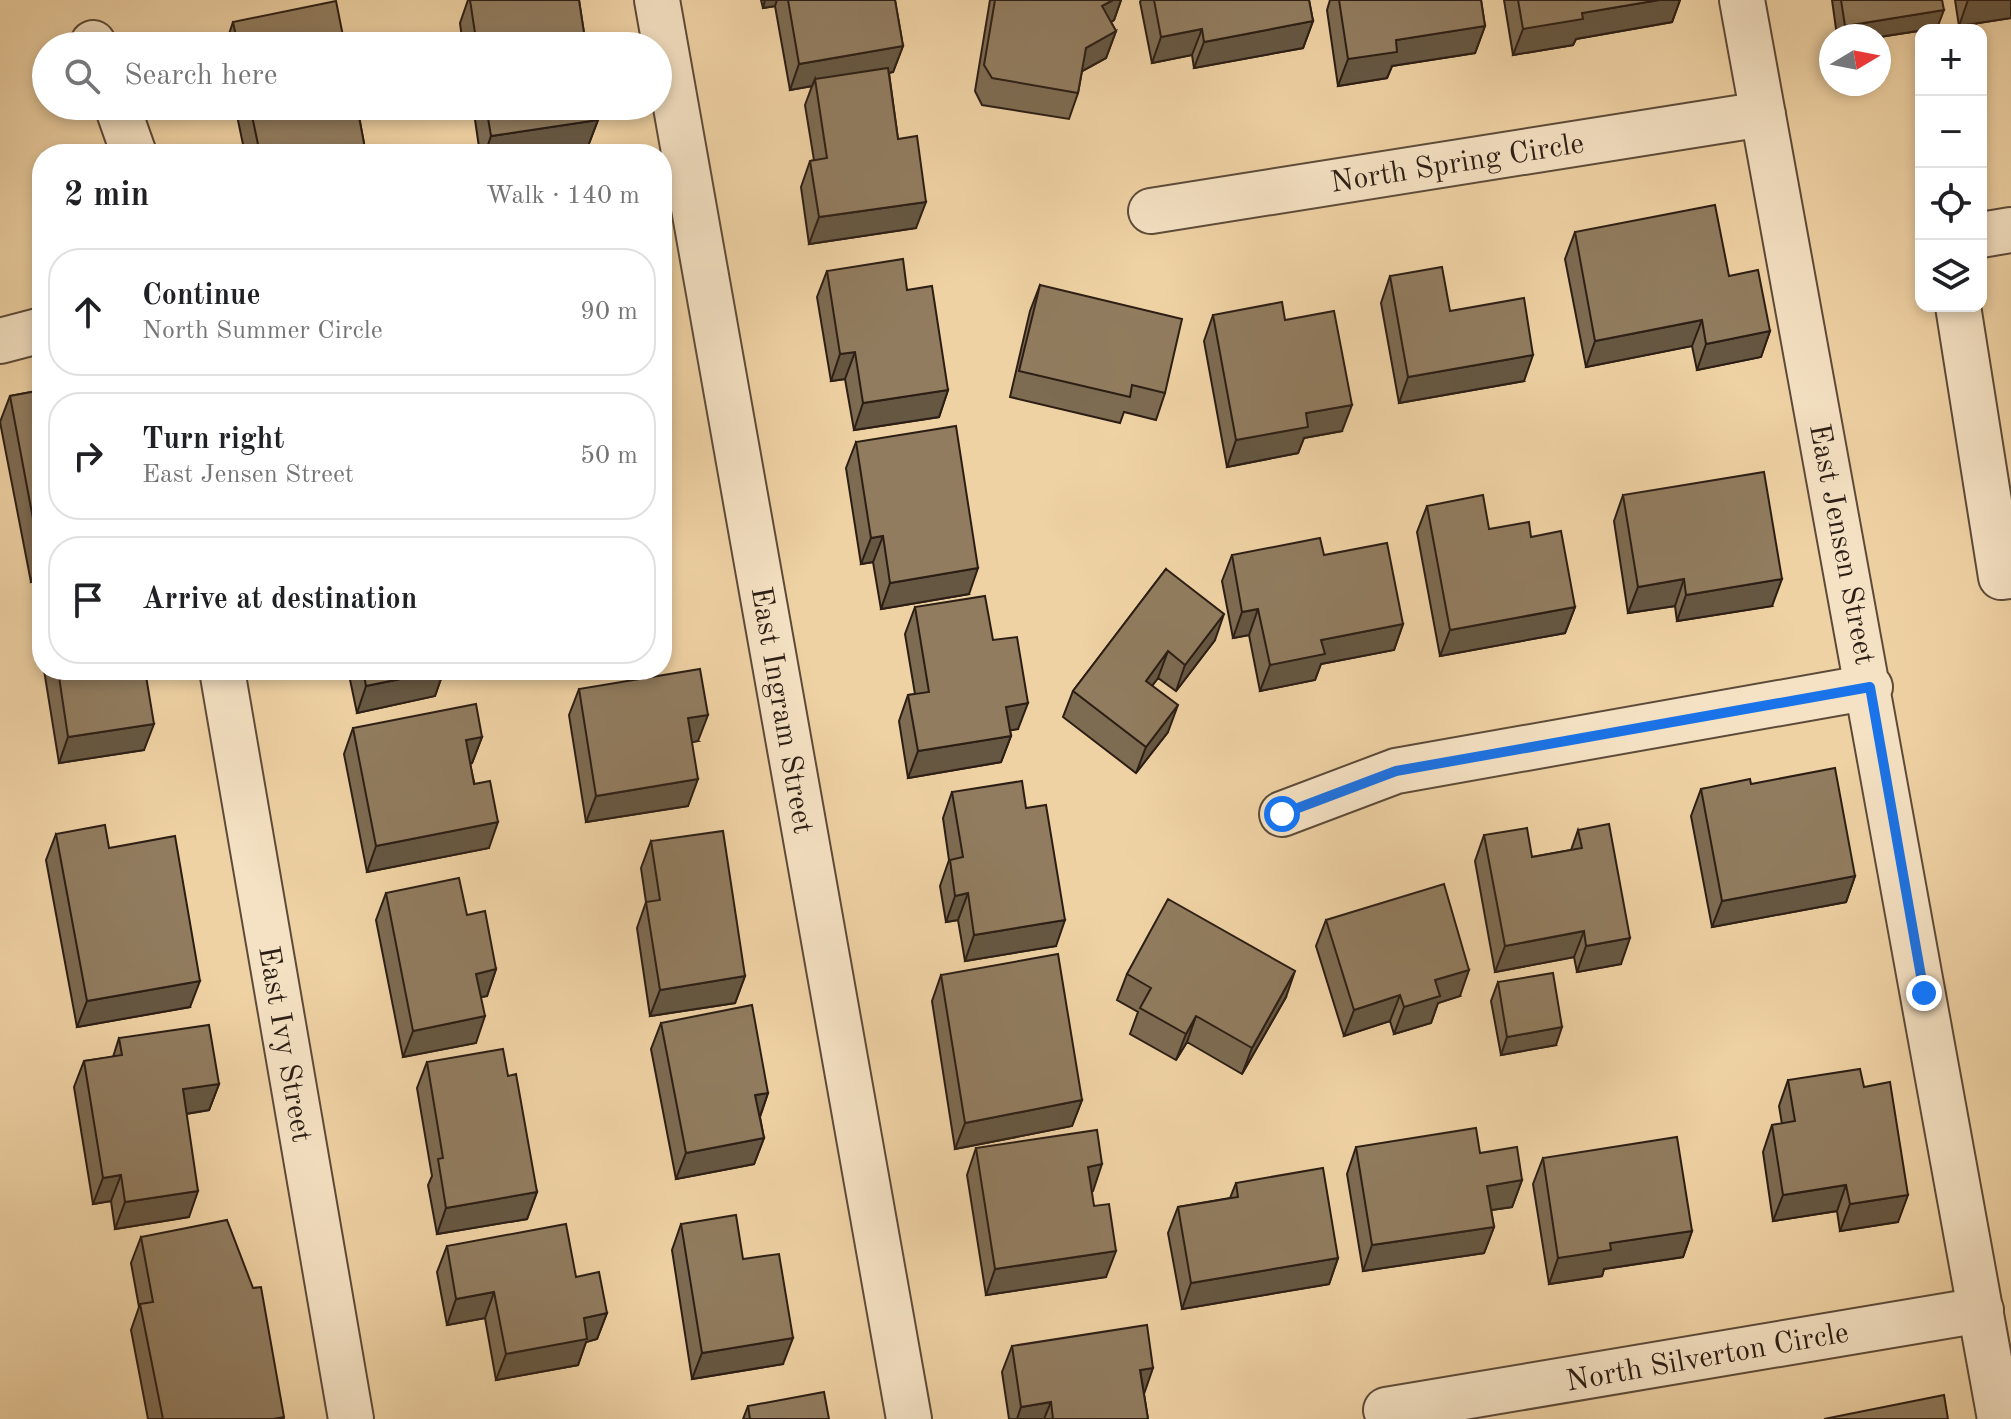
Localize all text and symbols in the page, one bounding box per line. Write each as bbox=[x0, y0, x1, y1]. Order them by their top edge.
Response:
north arrow bbox=[1819, 24, 1891, 96]
map controls bbox=[1915, 24, 1987, 312]
button: + bbox=[1915, 24, 1987, 96]
search box bbox=[32, 32, 672, 120]
icon: search bbox=[60, 54, 104, 98]
text: Search here bbox=[124, 61, 278, 91]
button: − bbox=[1915, 96, 1987, 168]
street label: North Spring Circle bbox=[1328, 129, 1586, 199]
button: locate bbox=[1915, 168, 1987, 240]
text: 2 min bbox=[64, 179, 149, 213]
text: Walk · 140 m bbox=[486, 183, 640, 209]
button: layers bbox=[1915, 240, 1987, 312]
text: Continue bbox=[142, 281, 261, 311]
icon: ahead bbox=[66, 290, 110, 334]
text: 90 m bbox=[580, 299, 638, 325]
text: North Summer Circle bbox=[142, 318, 383, 344]
street label: East Jensen Street bbox=[1803, 421, 1879, 667]
text: Turn right bbox=[142, 425, 284, 455]
icon: right bbox=[66, 434, 110, 478]
text: 50 m bbox=[580, 443, 638, 469]
text: East Jensen Street bbox=[142, 462, 354, 488]
icon: arrive bbox=[66, 578, 110, 622]
street label: East Ingram Street bbox=[745, 584, 818, 836]
text: Arrive at destination bbox=[142, 585, 417, 615]
route start bbox=[1264, 796, 1300, 832]
street label: East Ivy Street bbox=[252, 944, 316, 1145]
route end bbox=[1906, 975, 1942, 1011]
street label: North Silverton Circle bbox=[1564, 1318, 1851, 1398]

